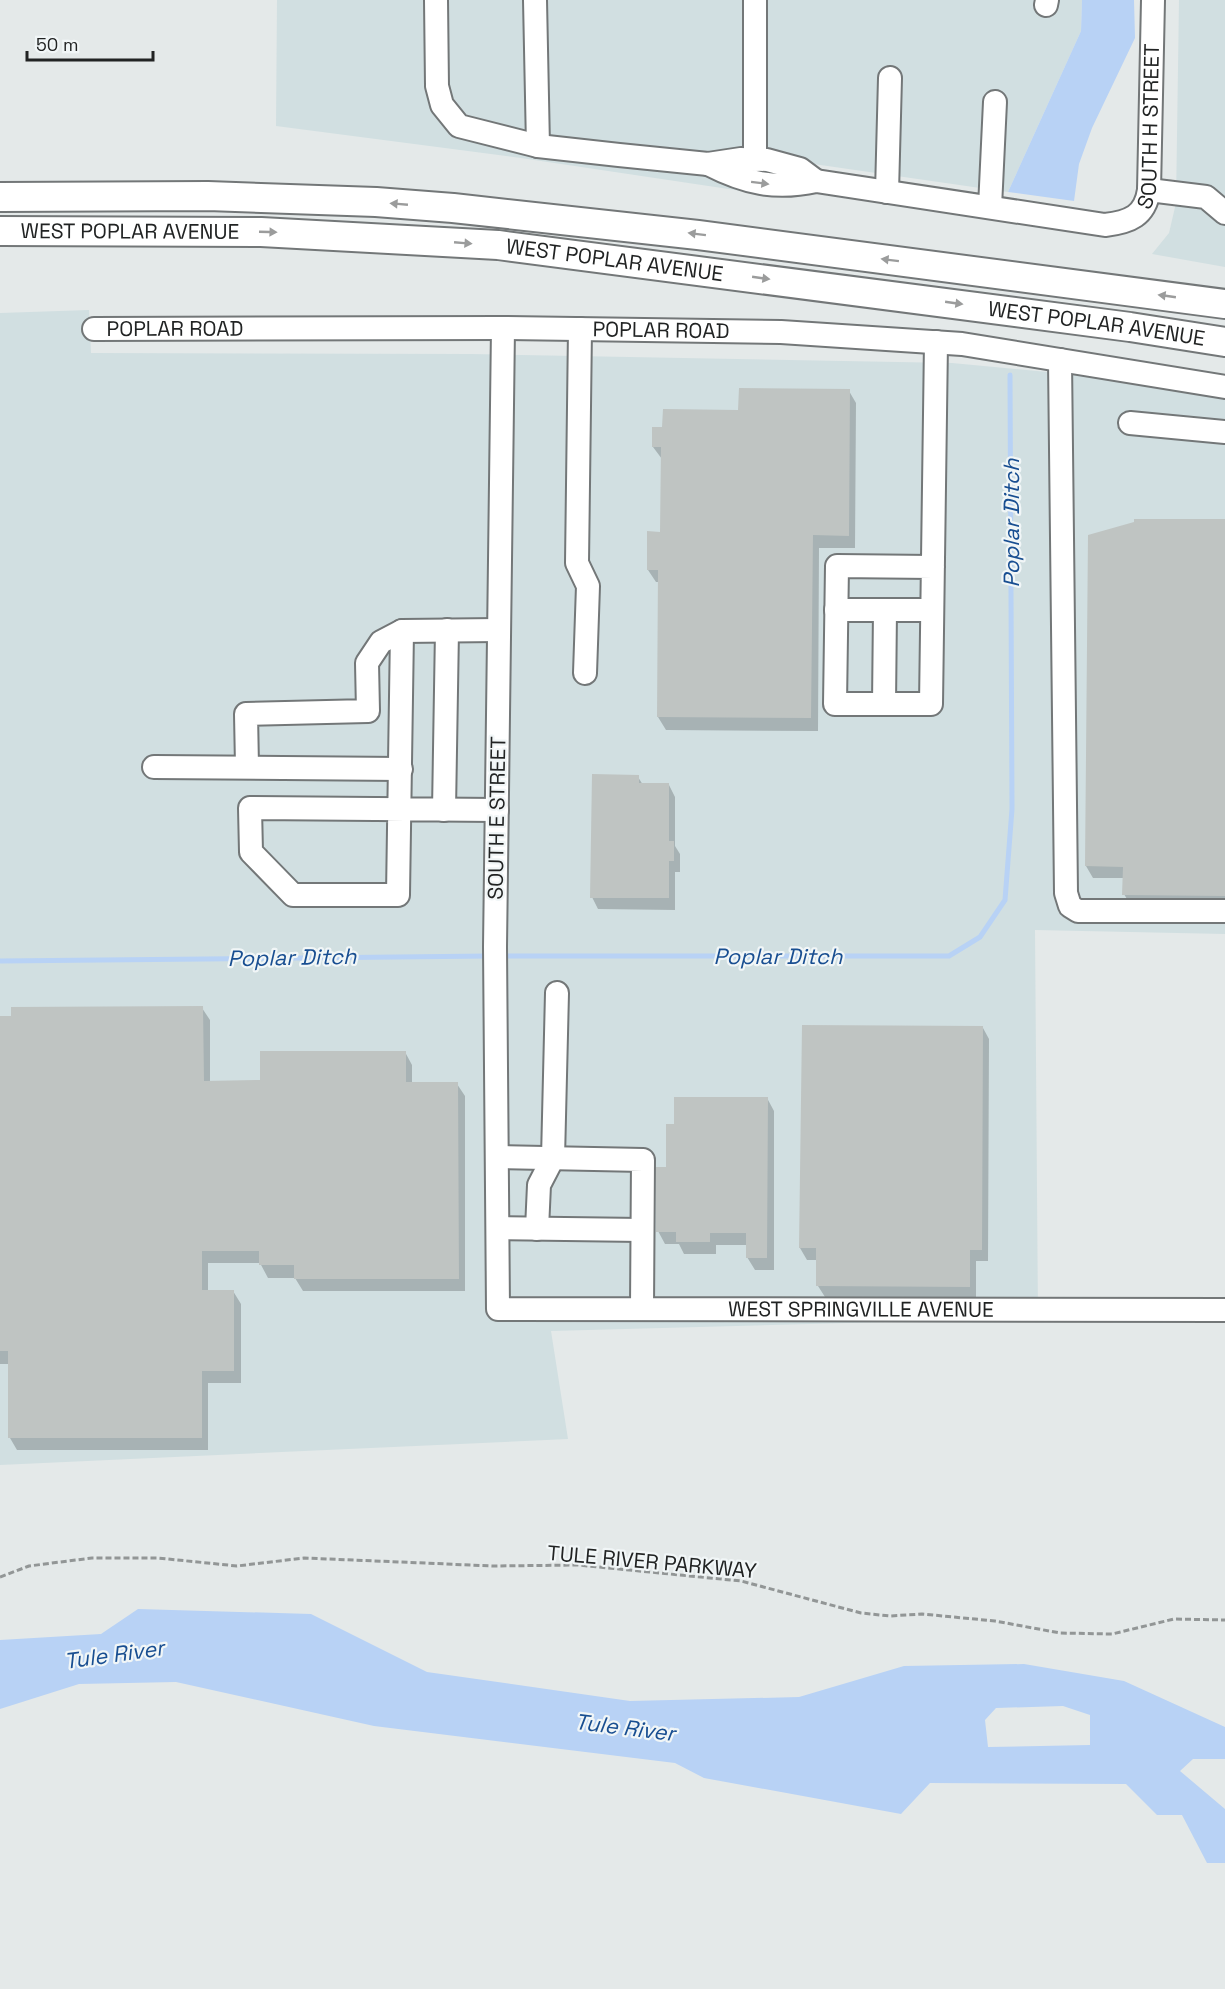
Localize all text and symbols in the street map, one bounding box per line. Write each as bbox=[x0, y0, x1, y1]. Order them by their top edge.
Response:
scale bar bbox=[27, 24, 153, 62]
text: 50 m bbox=[36, 33, 78, 56]
street label: SOUTH H STREET bbox=[1130, 43, 1165, 213]
one-way arrow bbox=[751, 178, 770, 188]
one-way arrow bbox=[389, 199, 408, 208]
street label: WEST POPLAR AVENUE bbox=[21, 217, 239, 245]
one-way arrow bbox=[259, 227, 278, 237]
one-way arrow bbox=[687, 230, 706, 239]
street label: WEST POPLAR AVENUE bbox=[504, 232, 725, 287]
one-way arrow bbox=[454, 238, 473, 247]
one-way arrow bbox=[881, 255, 900, 264]
one-way arrow bbox=[752, 273, 771, 283]
one-way arrow bbox=[1157, 292, 1176, 301]
street label: WEST POPLAR AVENUE bbox=[986, 295, 1207, 352]
one-way arrow bbox=[945, 299, 964, 308]
street label: POPLAR ROAD bbox=[106, 315, 244, 342]
street label: POPLAR ROAD bbox=[592, 315, 730, 344]
water label: Poplar Ditch bbox=[997, 458, 1025, 587]
street label: SOUTH E STREET bbox=[482, 736, 511, 900]
water label: Poplar Ditch bbox=[227, 942, 357, 972]
water label: Poplar Ditch bbox=[714, 942, 843, 970]
street label: WEST SPRINGVILLE AVENUE bbox=[728, 1295, 994, 1323]
street label: TULE RIVER PARKWAY bbox=[546, 1539, 758, 1584]
water label: Tule River bbox=[62, 1633, 169, 1675]
water label: Tule River bbox=[573, 1707, 679, 1747]

